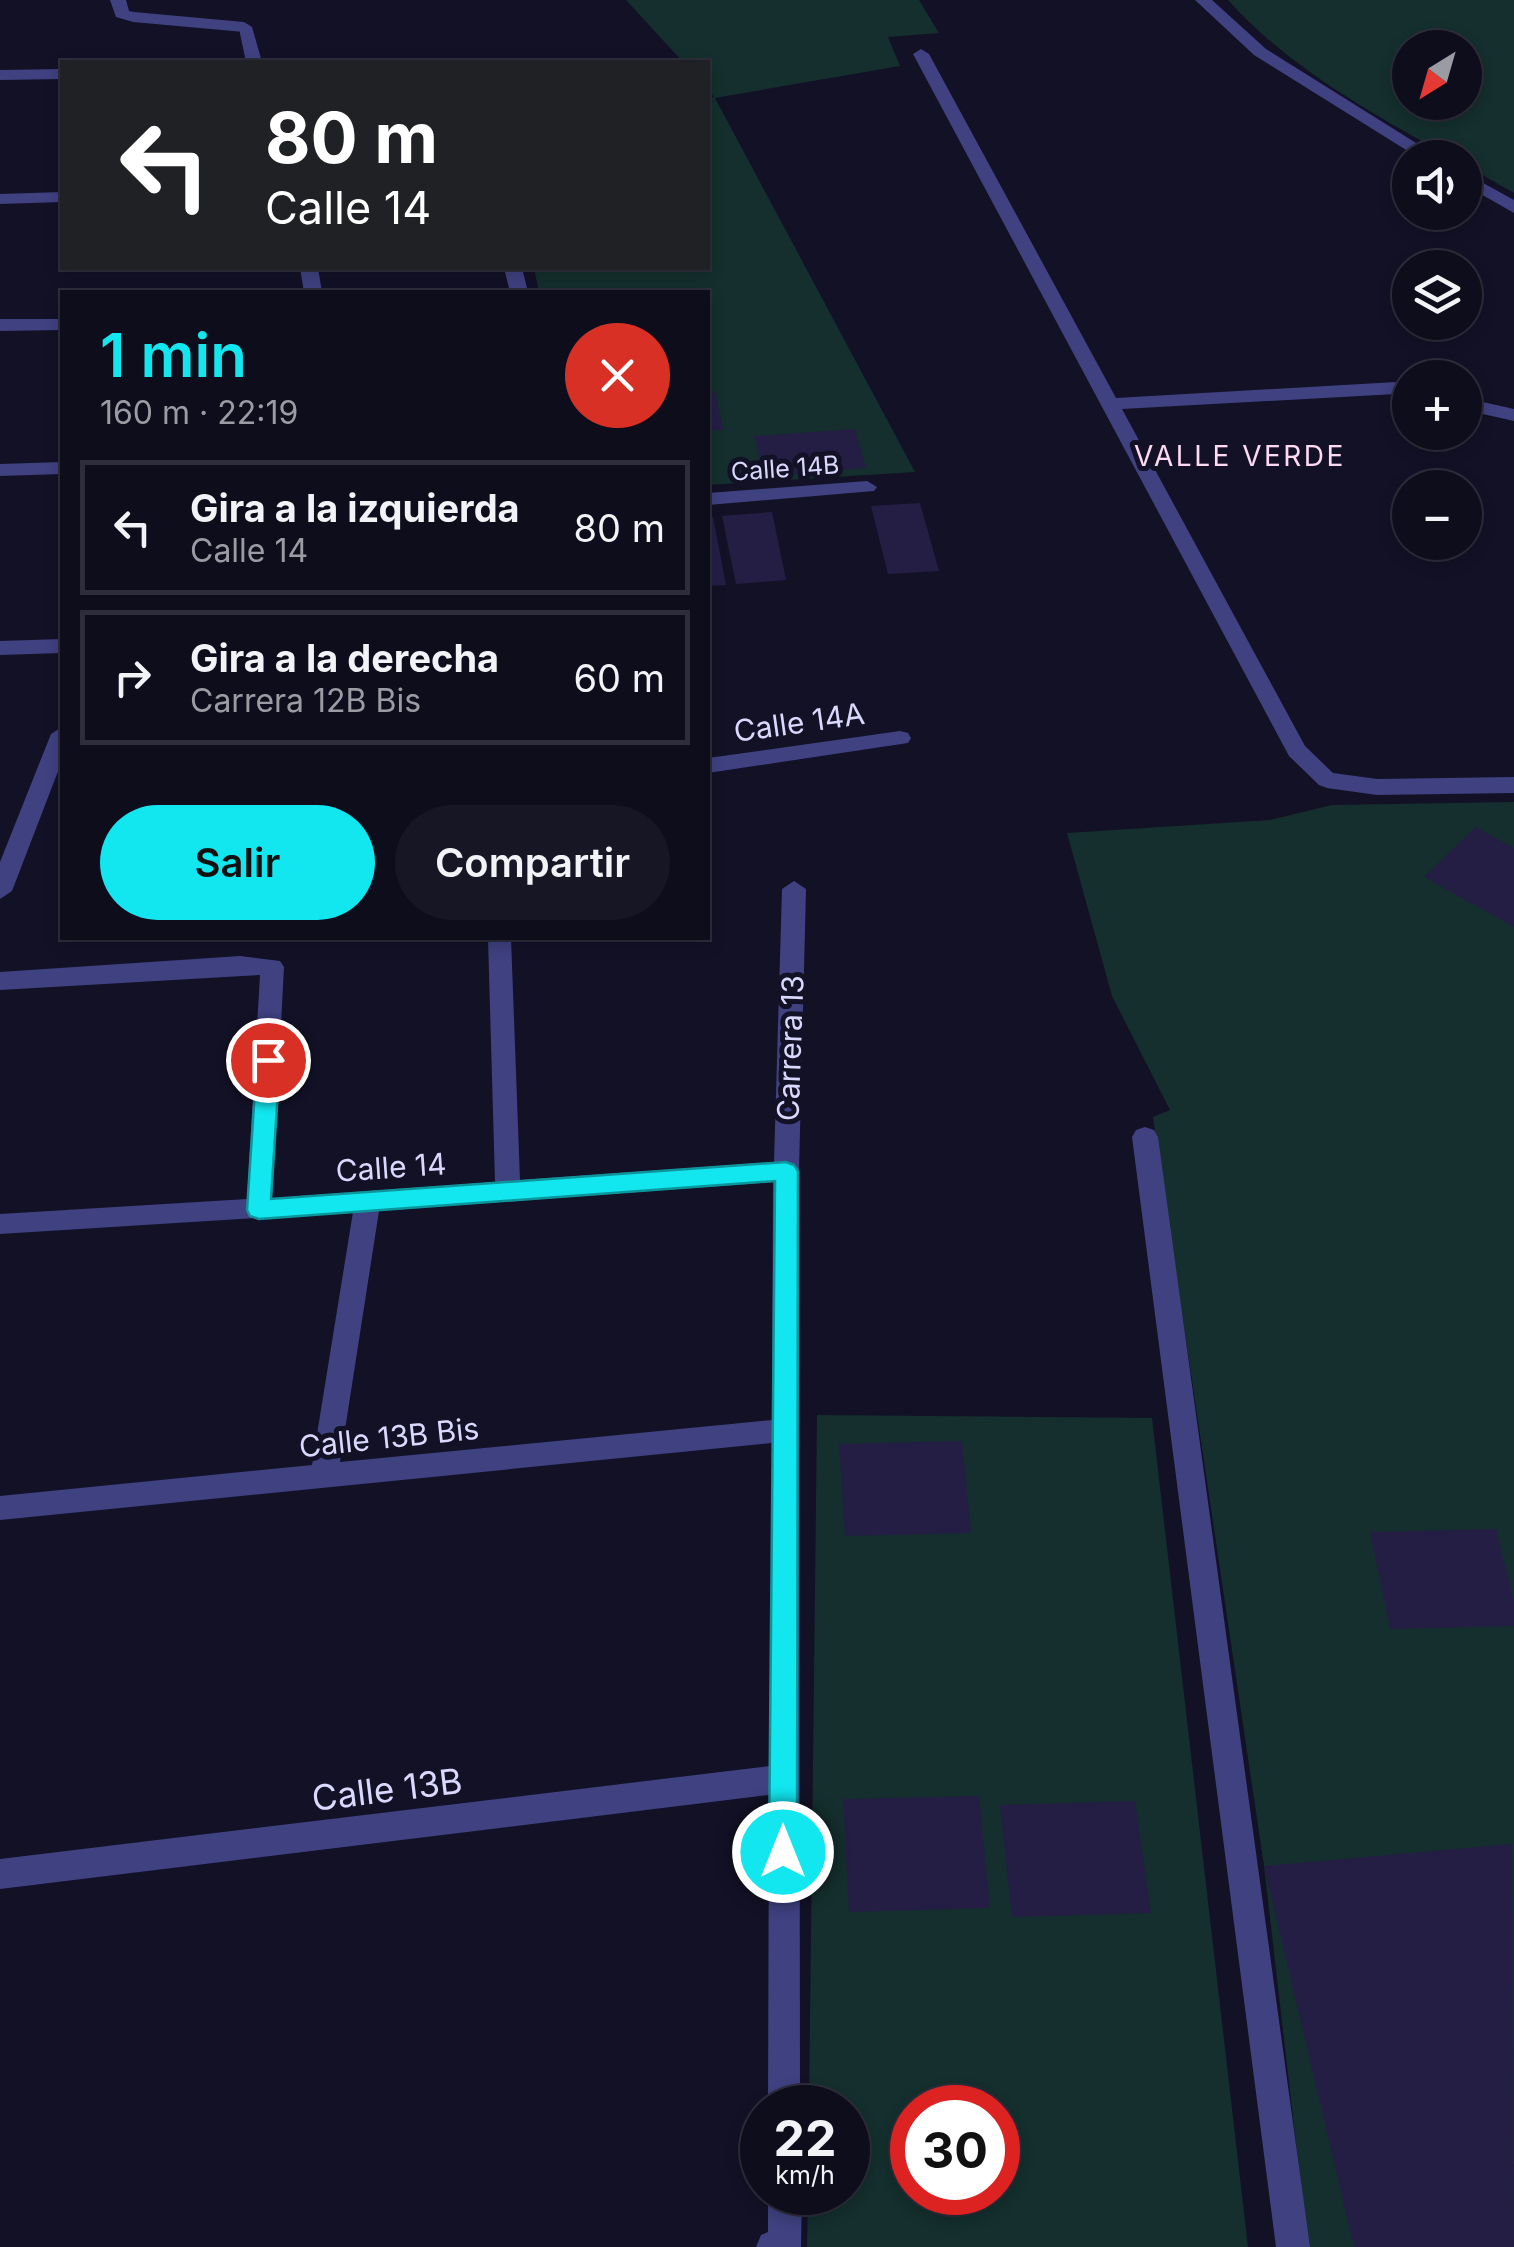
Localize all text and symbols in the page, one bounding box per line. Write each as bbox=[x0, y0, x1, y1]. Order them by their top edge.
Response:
north arrow bbox=[1392, 30, 1482, 120]
map controls bbox=[1392, 30, 1482, 560]
text: 80 m bbox=[265, 95, 438, 180]
icon: left bbox=[100, 100, 230, 230]
button: sound bbox=[1392, 140, 1482, 230]
text: Calle 14 bbox=[265, 180, 431, 235]
button: layers bbox=[1392, 250, 1482, 340]
text: 1 min bbox=[100, 319, 247, 391]
button: close bbox=[565, 323, 670, 428]
button: + bbox=[1392, 360, 1482, 450]
text: 160 m · 22:19 bbox=[100, 393, 298, 432]
district label: VALLE VERDE bbox=[1134, 439, 1346, 473]
street label: Calle 14B bbox=[730, 449, 840, 487]
button: − bbox=[1392, 470, 1482, 560]
text: Gira a la izquierda bbox=[190, 485, 520, 531]
icon: left bbox=[105, 500, 160, 555]
text: 80 m bbox=[574, 505, 665, 551]
text: Calle 14 bbox=[190, 531, 308, 570]
text: Gira a la derecha bbox=[190, 635, 499, 681]
icon: right bbox=[105, 650, 160, 705]
text: 60 m bbox=[573, 655, 665, 701]
text: Carrera 12B Bis bbox=[190, 681, 421, 720]
street label: Calle 14A bbox=[731, 695, 867, 749]
button: Salir bbox=[100, 805, 375, 920]
button: Compartir bbox=[395, 805, 670, 920]
street label: Carrera 13 bbox=[769, 974, 811, 1122]
pin bbox=[226, 1018, 311, 1103]
icon: arrive bbox=[241, 1033, 296, 1088]
street label: Calle 14 bbox=[334, 1145, 448, 1189]
street label: Calle 13B Bis bbox=[297, 1410, 481, 1464]
street label: Calle 13B bbox=[309, 1759, 465, 1819]
position arrow bbox=[731, 1800, 835, 1904]
speed limit sign: 30 bbox=[890, 2085, 1020, 2215]
text: 22 bbox=[774, 2108, 837, 2168]
text: km/h bbox=[775, 2160, 835, 2190]

